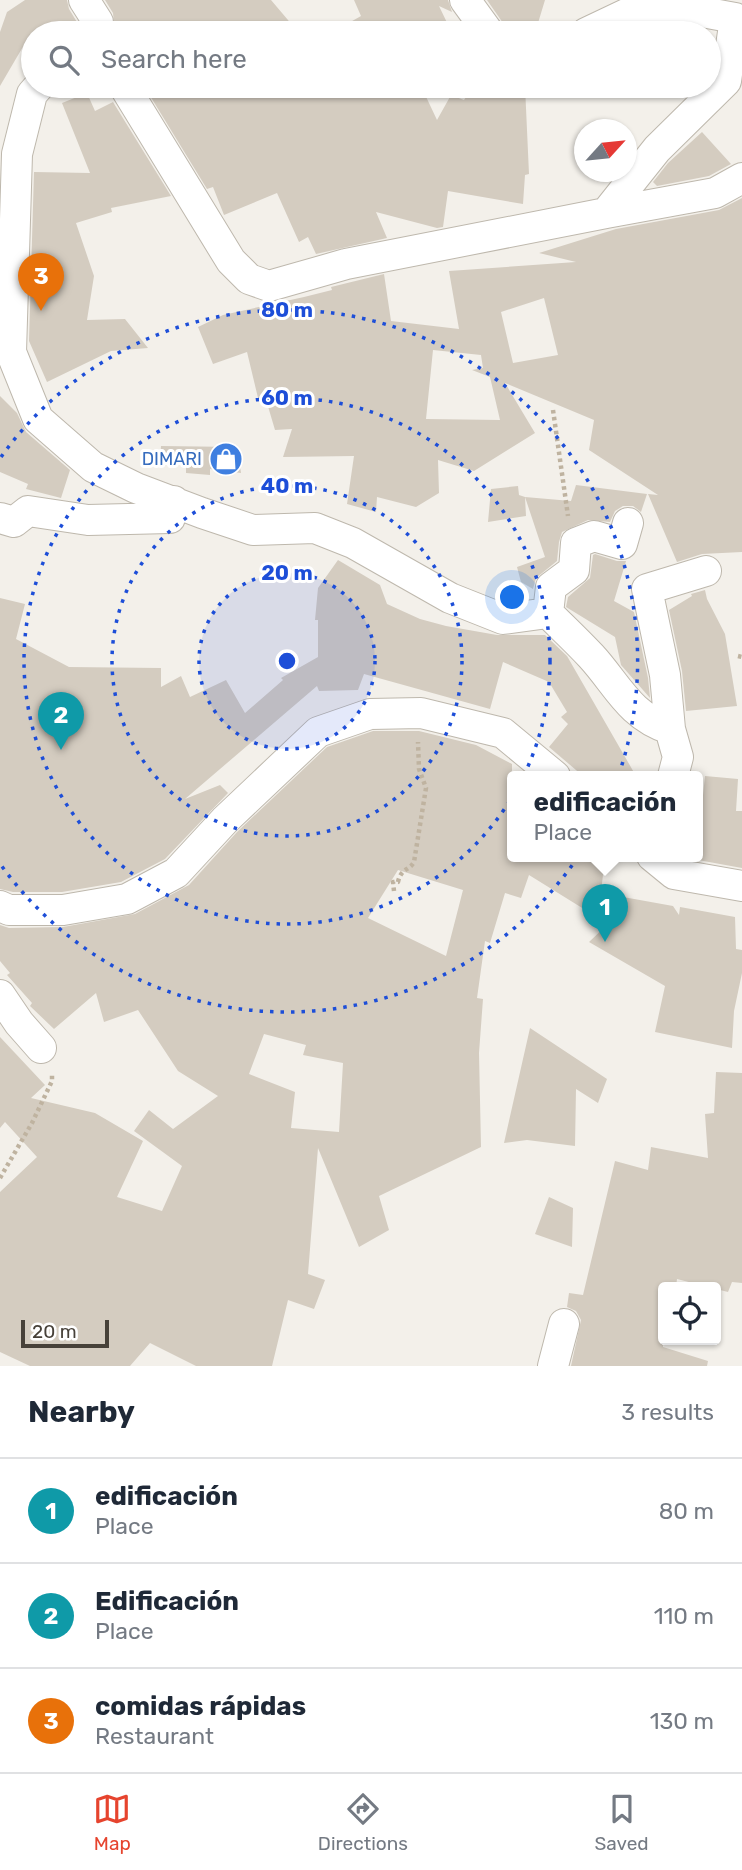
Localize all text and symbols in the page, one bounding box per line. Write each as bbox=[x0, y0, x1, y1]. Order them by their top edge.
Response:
search box bbox=[21, 21, 721, 98]
icon: search bbox=[45, 41, 83, 79]
text: Search here bbox=[101, 44, 247, 75]
north arrow bbox=[574, 119, 637, 182]
pin: 3 bbox=[18, 253, 64, 311]
text: 80 m bbox=[261, 297, 313, 322]
text: 60 m bbox=[261, 385, 313, 410]
shop icon: DIMARI bbox=[207, 440, 245, 478]
place label: DIMARI bbox=[142, 448, 202, 470]
text: 40 m bbox=[261, 473, 313, 498]
text: 20 m bbox=[261, 560, 313, 585]
your location bbox=[495, 580, 529, 614]
centre of rings bbox=[275, 649, 299, 673]
pin: 2 bbox=[38, 692, 84, 750]
popup bbox=[507, 771, 703, 862]
text: edificación bbox=[534, 787, 676, 818]
text: Place bbox=[534, 818, 592, 846]
pin: 1 bbox=[582, 884, 628, 942]
map controls bbox=[658, 1282, 721, 1345]
button: locate bbox=[658, 1282, 721, 1345]
scale bar bbox=[21, 1317, 108, 1349]
text: 20 m bbox=[32, 1320, 77, 1343]
text: Nearby bbox=[28, 1394, 135, 1430]
text: 3 results bbox=[621, 1398, 714, 1426]
text: edificación bbox=[95, 1481, 238, 1512]
text: 1 bbox=[45, 1497, 57, 1525]
text: 80 m bbox=[659, 1497, 714, 1525]
text: Place bbox=[95, 1512, 154, 1540]
text: Edificación bbox=[95, 1586, 239, 1617]
text: 2 bbox=[44, 1602, 58, 1630]
text: 110 m bbox=[654, 1602, 714, 1630]
text: Place bbox=[95, 1617, 154, 1645]
text: comidas rápidas bbox=[95, 1691, 306, 1722]
text: 3 bbox=[43, 1707, 59, 1735]
text: 130 m bbox=[650, 1707, 714, 1735]
text: Restaurant bbox=[95, 1722, 214, 1750]
tab: Map bbox=[93, 1790, 131, 1855]
tab: Directions bbox=[318, 1790, 408, 1855]
tab: Saved bbox=[594, 1790, 649, 1855]

